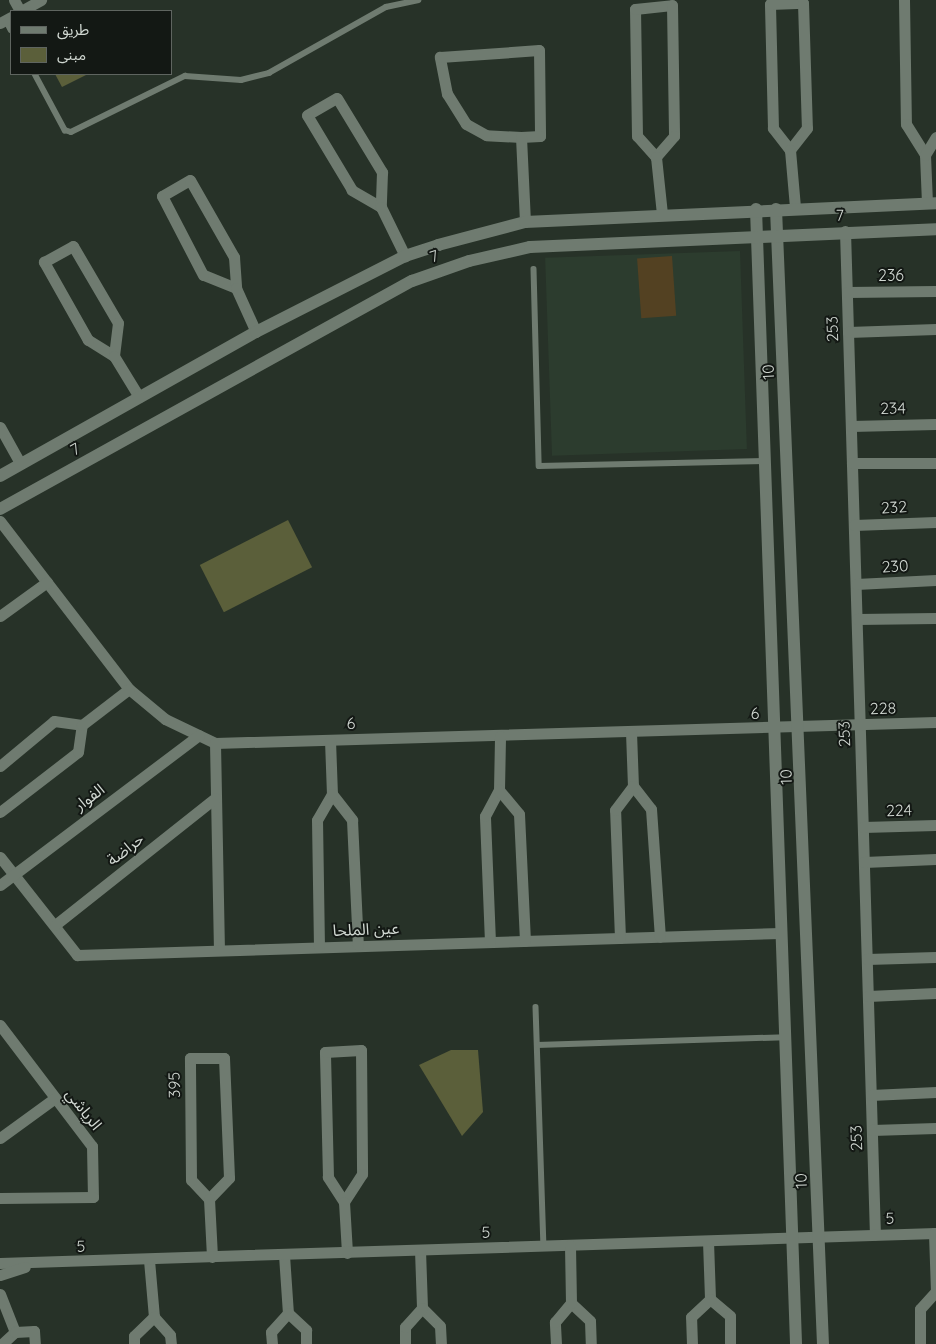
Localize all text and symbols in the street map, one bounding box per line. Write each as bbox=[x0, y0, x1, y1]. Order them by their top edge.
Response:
legend bbox=[10, 10, 172, 75]
text: طريق bbox=[57, 20, 89, 39]
text: مبنى bbox=[57, 45, 86, 64]
street label: 7 bbox=[836, 205, 844, 225]
street label: 7 bbox=[427, 246, 441, 266]
street label: 236 bbox=[878, 265, 904, 285]
street label: 253 bbox=[822, 316, 842, 342]
street label: 10 bbox=[758, 364, 778, 380]
street label: 234 bbox=[880, 398, 906, 418]
street label: 7 bbox=[67, 439, 83, 459]
street label: 232 bbox=[880, 497, 908, 517]
street label: 230 bbox=[881, 556, 909, 576]
street label: 228 bbox=[869, 698, 897, 718]
street label: 6 bbox=[751, 703, 759, 723]
street label: 6 bbox=[347, 713, 355, 733]
street label: 253 bbox=[834, 721, 854, 747]
street label: 10 bbox=[776, 769, 796, 785]
street label: الفوار bbox=[70, 779, 108, 815]
street label: 224 bbox=[886, 800, 912, 820]
street label: حراضة bbox=[103, 829, 147, 869]
street label: عين الملحا bbox=[332, 918, 400, 940]
street label: 395 bbox=[164, 1072, 184, 1098]
street label: الرياشي bbox=[62, 1084, 106, 1134]
street label: 253 bbox=[846, 1125, 866, 1151]
street label: 10 bbox=[791, 1173, 811, 1189]
street label: 5 bbox=[885, 1208, 895, 1228]
street label: 5 bbox=[481, 1222, 491, 1242]
street label: 5 bbox=[76, 1236, 86, 1256]

